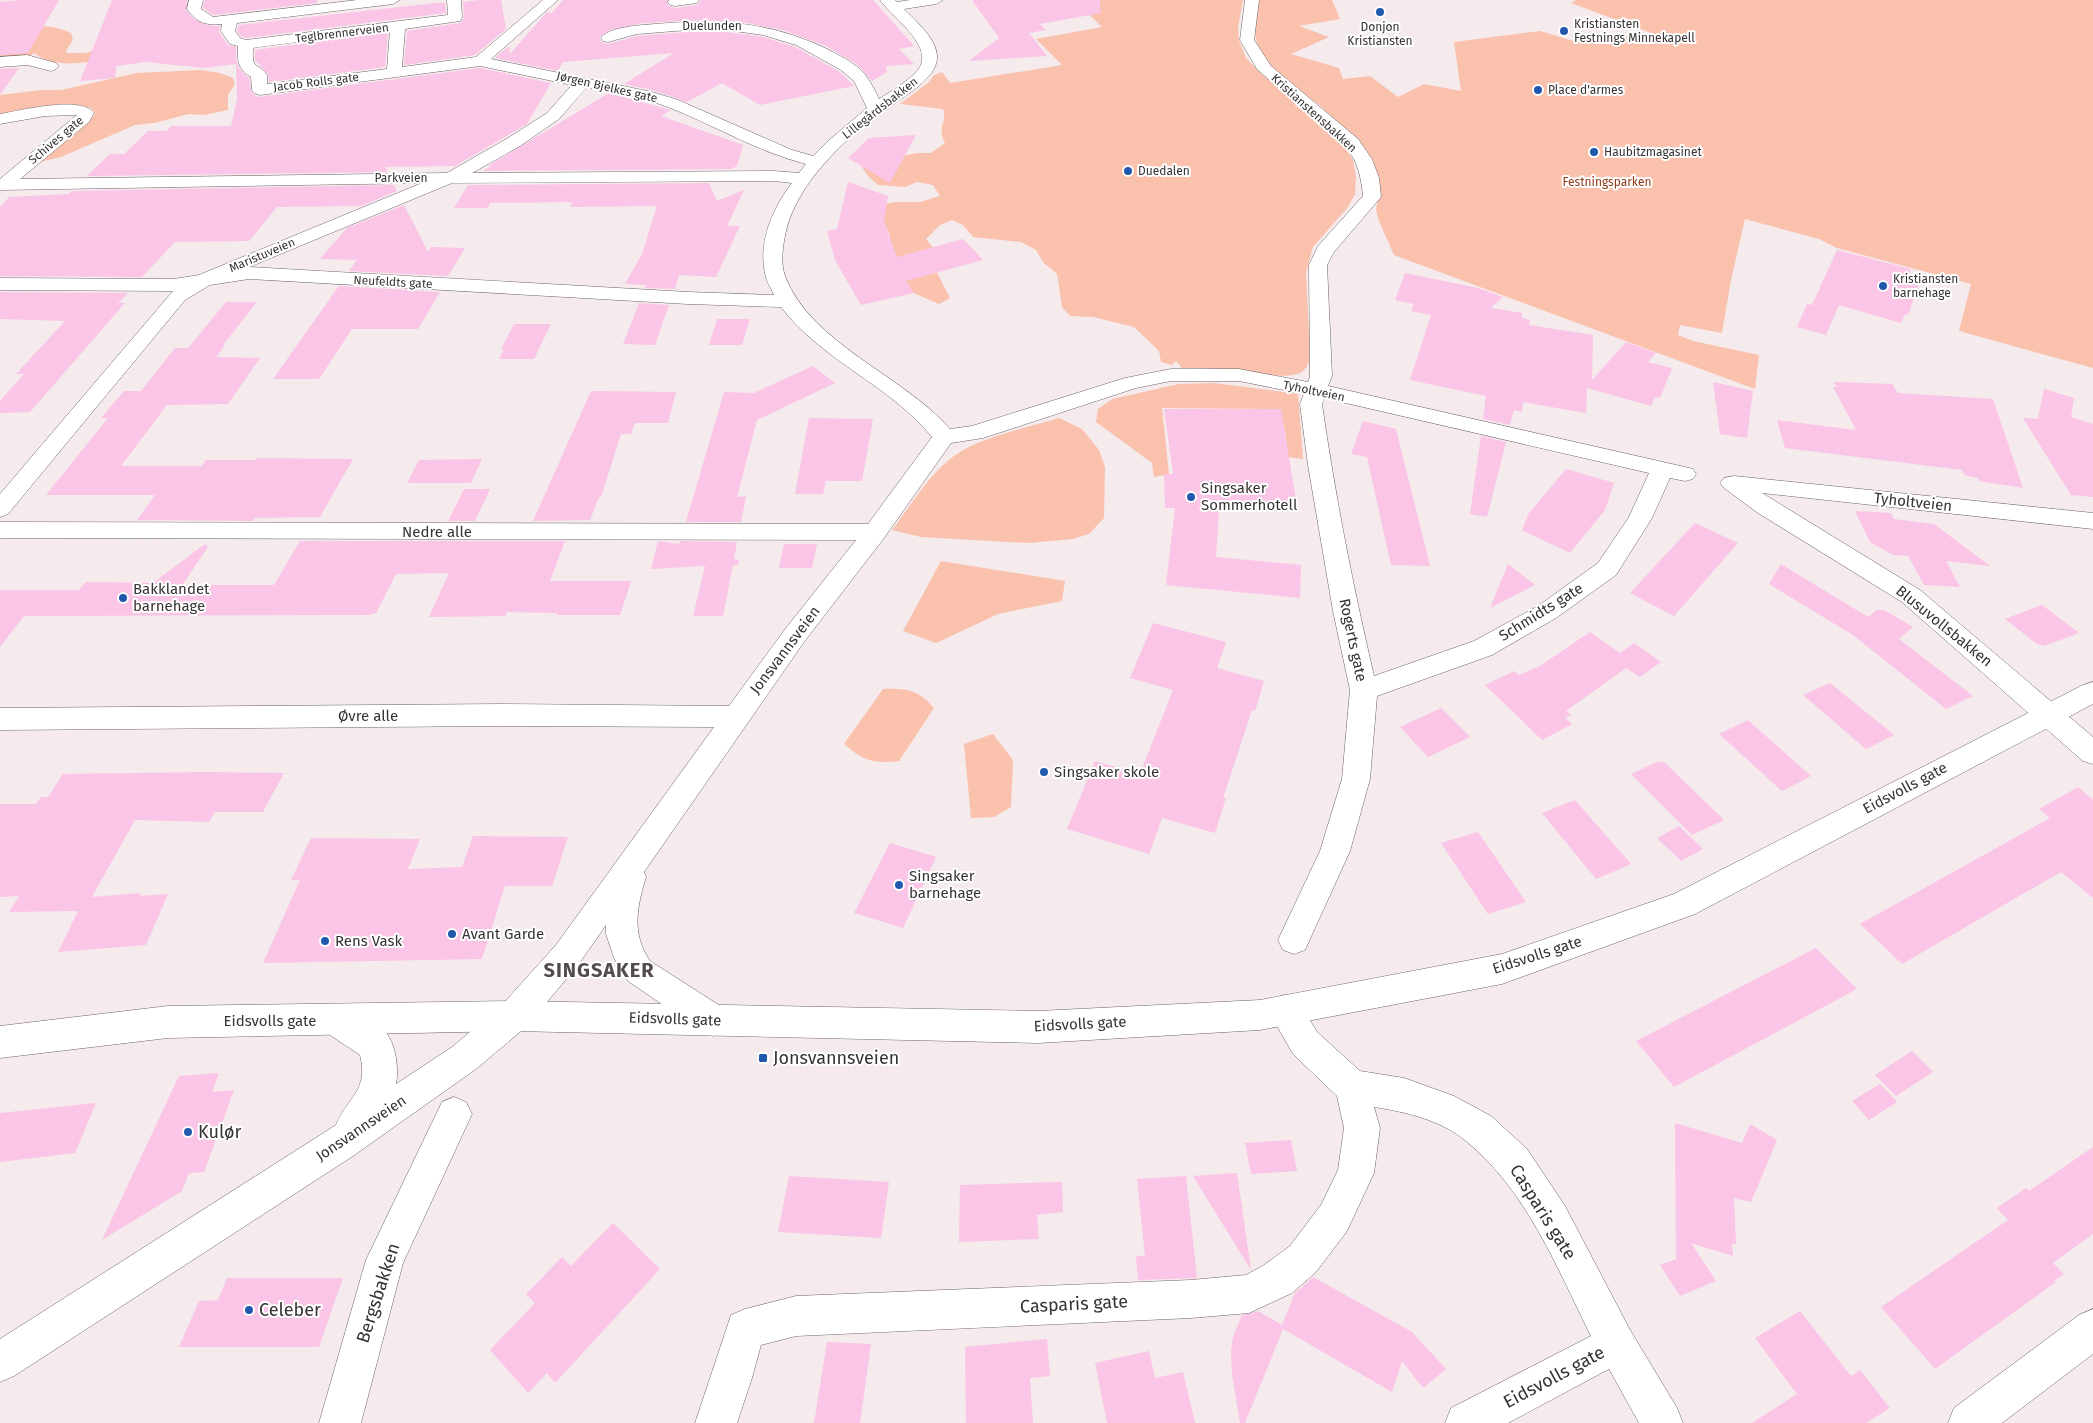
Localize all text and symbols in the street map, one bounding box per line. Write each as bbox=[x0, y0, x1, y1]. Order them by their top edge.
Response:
marker: Donjon Kristiansten bbox=[1374, 6, 1386, 18]
place label: Kristiansten Festnings Minnekapell bbox=[1574, 17, 1695, 45]
street label: Duelunden bbox=[682, 19, 742, 33]
street label: Teglbrennerveien bbox=[294, 20, 390, 46]
place label: Donjon Kristiansten bbox=[1347, 20, 1413, 48]
marker: Kristiansten Festnings Minnekapell bbox=[1558, 25, 1570, 37]
street label: Jørgen Bjelkes gate bbox=[555, 69, 659, 105]
street label: Jacob Rolls gate bbox=[272, 70, 360, 94]
street label: Kristianstensbakken bbox=[1268, 71, 1360, 155]
street label: Lillegårdsbakken bbox=[840, 74, 920, 142]
place label: Place d'armes bbox=[1548, 83, 1624, 97]
marker: Place d'armes bbox=[1532, 84, 1544, 96]
street label: Schives gate bbox=[26, 113, 86, 167]
place label: Haubitzmagasinet bbox=[1604, 145, 1702, 159]
marker: Haubitzmagasinet bbox=[1588, 146, 1600, 158]
place label: Duedalen bbox=[1138, 164, 1190, 178]
marker: Duedalen bbox=[1122, 165, 1134, 177]
street label: Parkveien bbox=[375, 171, 427, 185]
park label: Festningsparken bbox=[1563, 175, 1651, 189]
street label: Maristuveien bbox=[227, 235, 297, 275]
place label: Kristiansten barnehage bbox=[1893, 272, 1958, 300]
street label: Neufeldts gate bbox=[353, 273, 433, 291]
marker: Kristiansten barnehage bbox=[1877, 280, 1889, 292]
street label: Tyholtveien bbox=[1282, 378, 1346, 404]
place label: Singsaker Sommerhotell bbox=[1201, 479, 1298, 514]
street label: Tyholtveien bbox=[1873, 489, 1953, 515]
marker: Singsaker Sommerhotell bbox=[1185, 491, 1197, 503]
street label: Nedre alle bbox=[402, 523, 472, 541]
street label: Schmidts gate bbox=[1496, 579, 1586, 645]
place label: Bakklandet barnehage bbox=[133, 580, 210, 615]
street label: Blusuvollsbakken bbox=[1892, 582, 1996, 670]
marker: Bakklandet barnehage bbox=[117, 592, 129, 604]
street label: Rogerts gate bbox=[1335, 597, 1371, 683]
street label: Jonsvannsveien bbox=[746, 603, 824, 697]
street label: Øvre alle bbox=[338, 707, 398, 725]
street label: Eidsvolls gate bbox=[1860, 758, 1950, 818]
place label: Singsaker skole bbox=[1054, 763, 1159, 781]
marker: Singsaker skole bbox=[1038, 766, 1050, 778]
place label: Singsaker barnehage bbox=[909, 867, 981, 902]
marker: Singsaker barnehage bbox=[893, 879, 905, 891]
place label: Avant Garde bbox=[462, 925, 544, 943]
marker: Avant Garde bbox=[446, 928, 458, 940]
place label: Rens Vask bbox=[335, 932, 403, 950]
street label: Eidsvolls gate bbox=[1490, 932, 1584, 978]
marker: Rens Vask bbox=[319, 935, 331, 947]
district label: SINGSAKER bbox=[543, 958, 655, 982]
street label: Eidsvolls gate bbox=[628, 1008, 722, 1030]
street label: Eidsvolls gate bbox=[224, 1012, 316, 1030]
street label: Eidsvolls gate bbox=[1033, 1013, 1127, 1035]
place label: Jonsvannsveien bbox=[773, 1047, 899, 1069]
marker: Jonsvannsveien bbox=[757, 1052, 769, 1064]
street label: Jonsvannsveien bbox=[312, 1091, 410, 1165]
place label: Kulør bbox=[198, 1121, 242, 1143]
marker: Kulør bbox=[182, 1126, 194, 1138]
street label: Casparis gate bbox=[1505, 1160, 1581, 1264]
street label: Bergsbakken bbox=[351, 1240, 405, 1346]
street label: Casparis gate bbox=[1019, 1290, 1129, 1318]
place label: Celeber bbox=[259, 1299, 321, 1321]
marker: Celeber bbox=[243, 1304, 255, 1316]
street label: Eidsvolls gate bbox=[1500, 1341, 1608, 1413]

